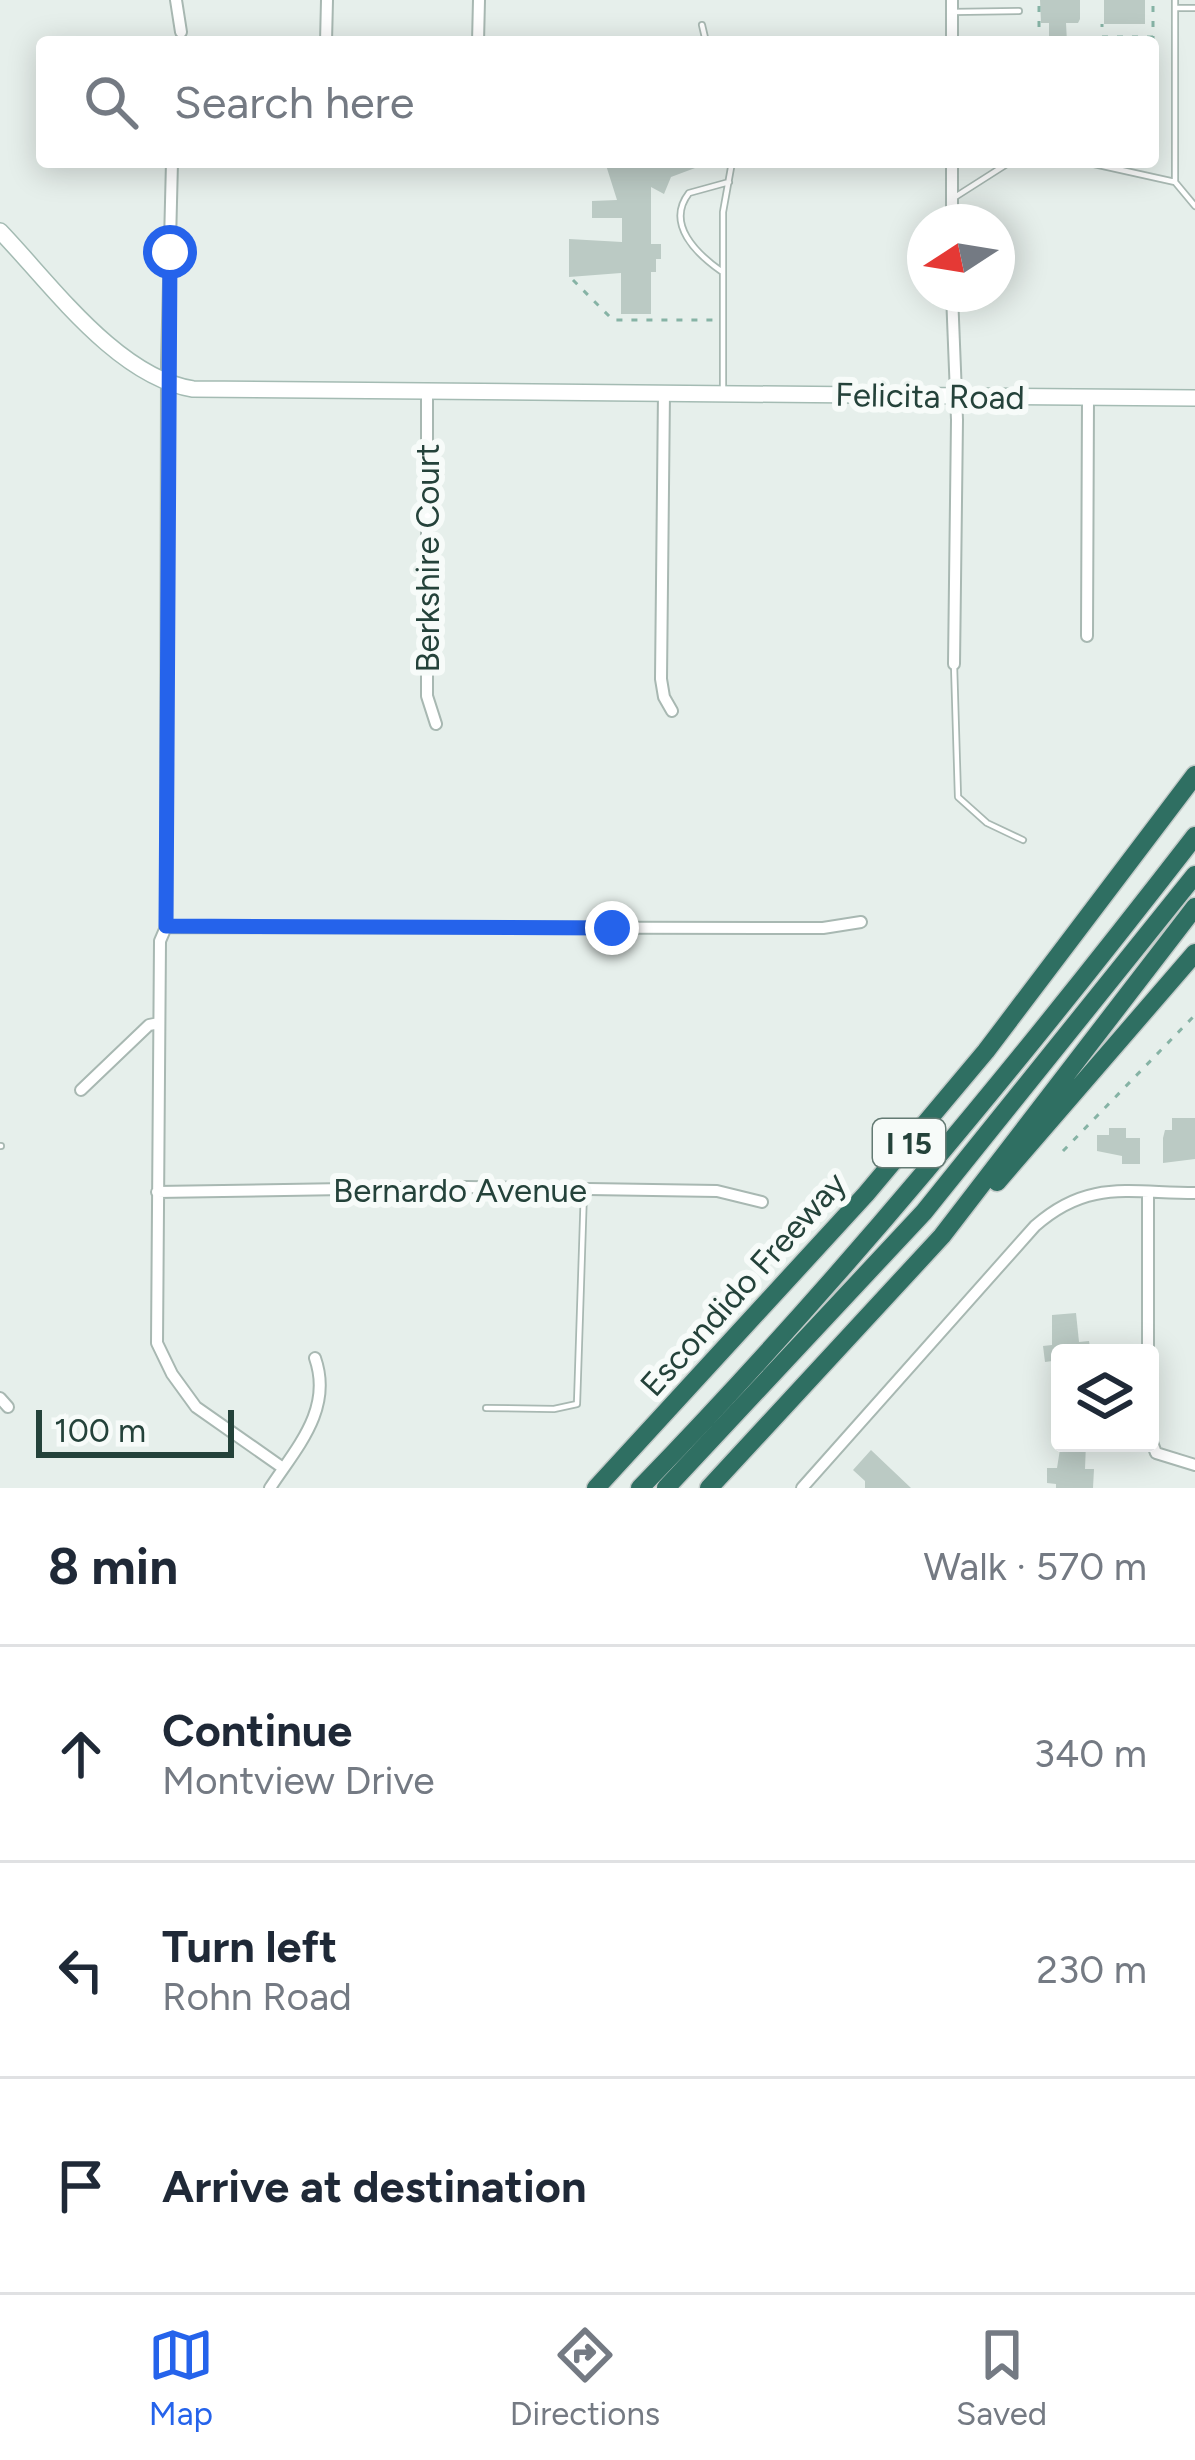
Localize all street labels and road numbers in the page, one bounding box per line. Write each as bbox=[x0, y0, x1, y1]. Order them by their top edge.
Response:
street label: Felicita Road bbox=[835, 375, 1025, 417]
street label: Berkshire Court bbox=[408, 443, 447, 673]
road number: I 15 bbox=[873, 1119, 945, 1167]
street label: Escondido Freeway bbox=[632, 1164, 854, 1404]
street label: Bernardo Avenue bbox=[333, 1171, 587, 1210]

